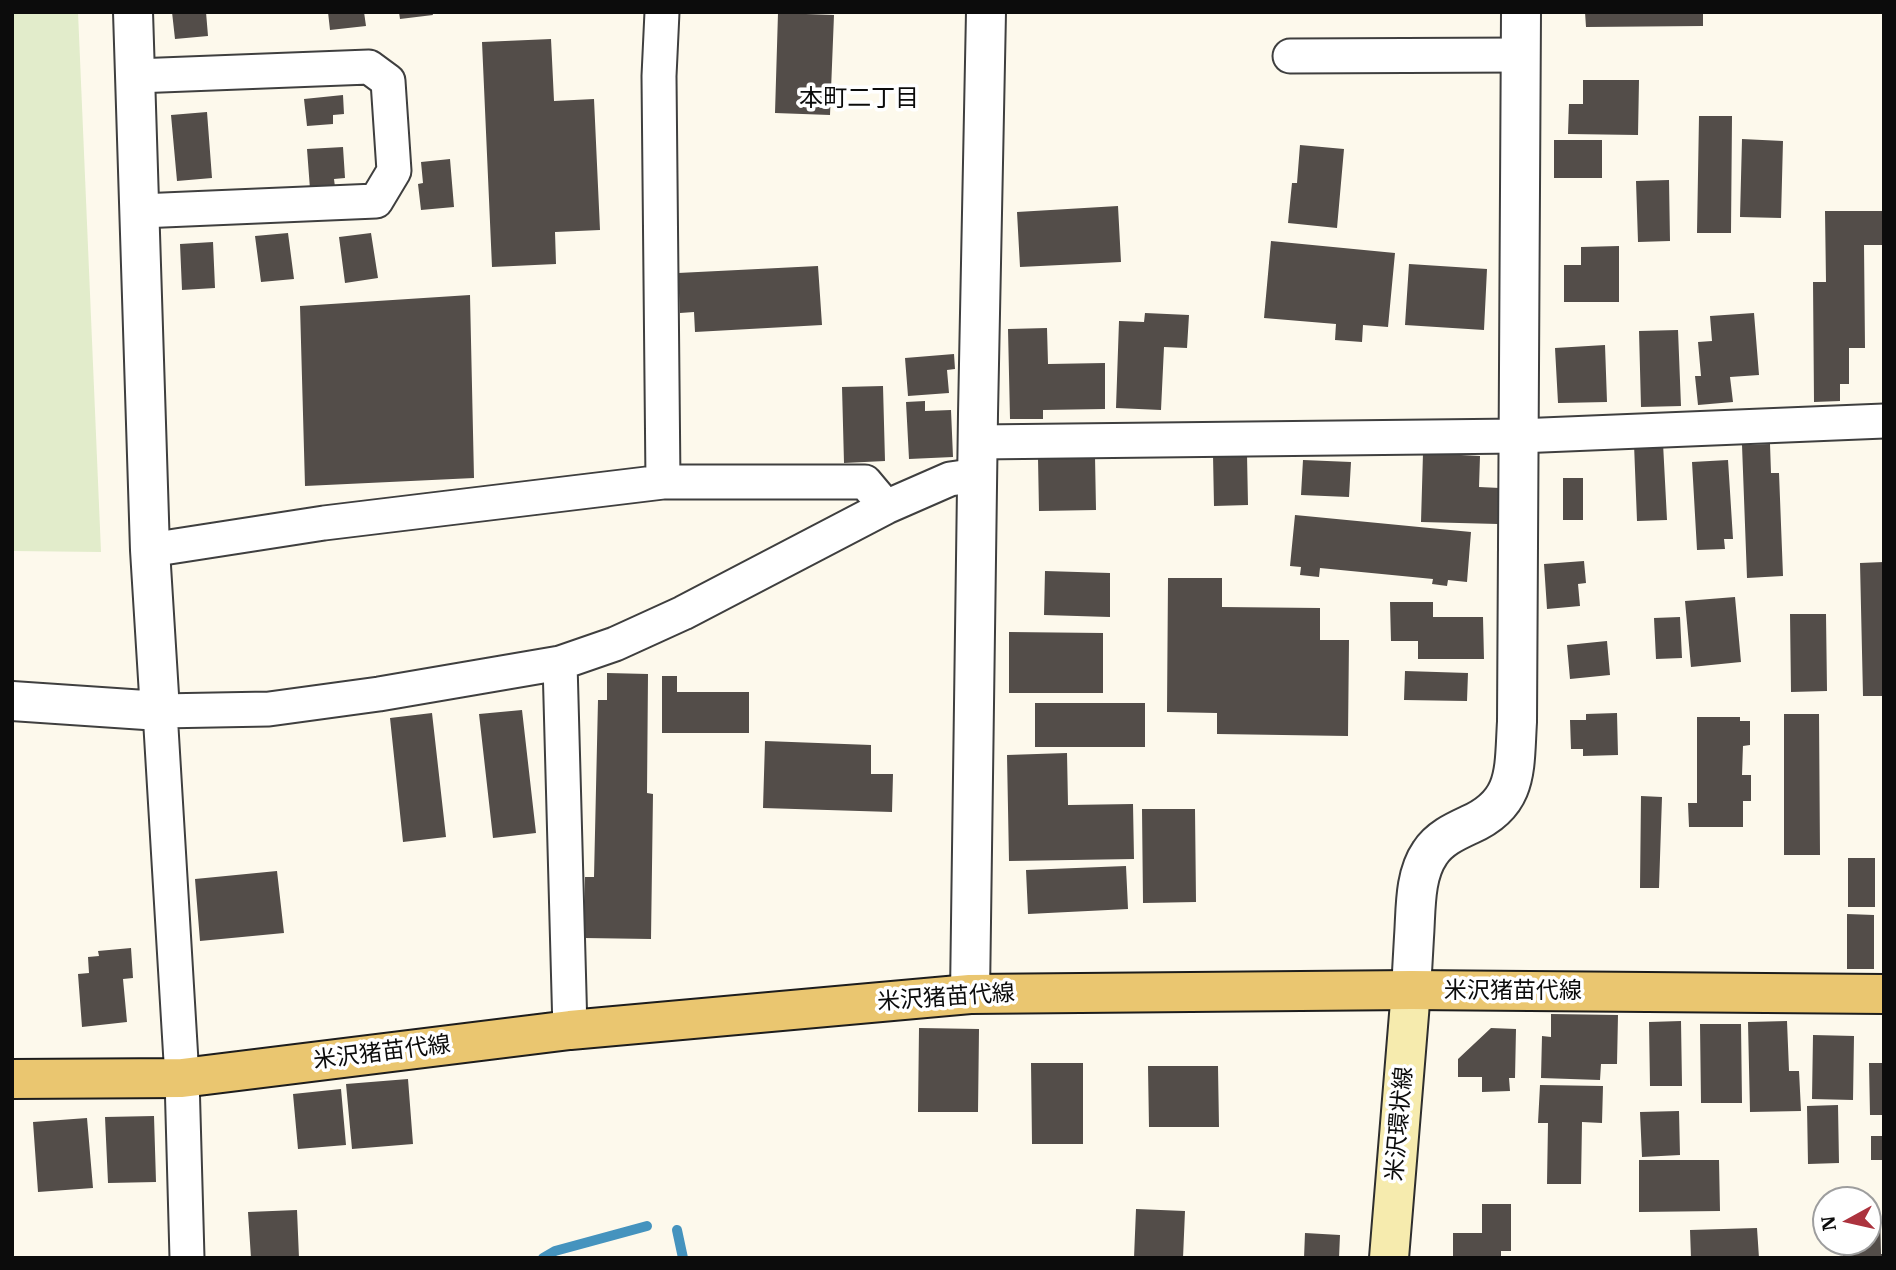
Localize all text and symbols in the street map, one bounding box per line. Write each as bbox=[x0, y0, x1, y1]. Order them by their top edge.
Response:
district label: 本町二丁目 bbox=[799, 85, 919, 113]
street label: 米沢猪苗代線 bbox=[1444, 977, 1582, 1005]
street label: 米沢猪苗代線 bbox=[876, 979, 1016, 1017]
street label: 米沢猪苗代線 bbox=[312, 1031, 452, 1075]
street label: 米沢環状線 bbox=[1381, 1066, 1419, 1182]
north arrow bbox=[1812, 1186, 1882, 1256]
text: N bbox=[1815, 1215, 1841, 1233]

